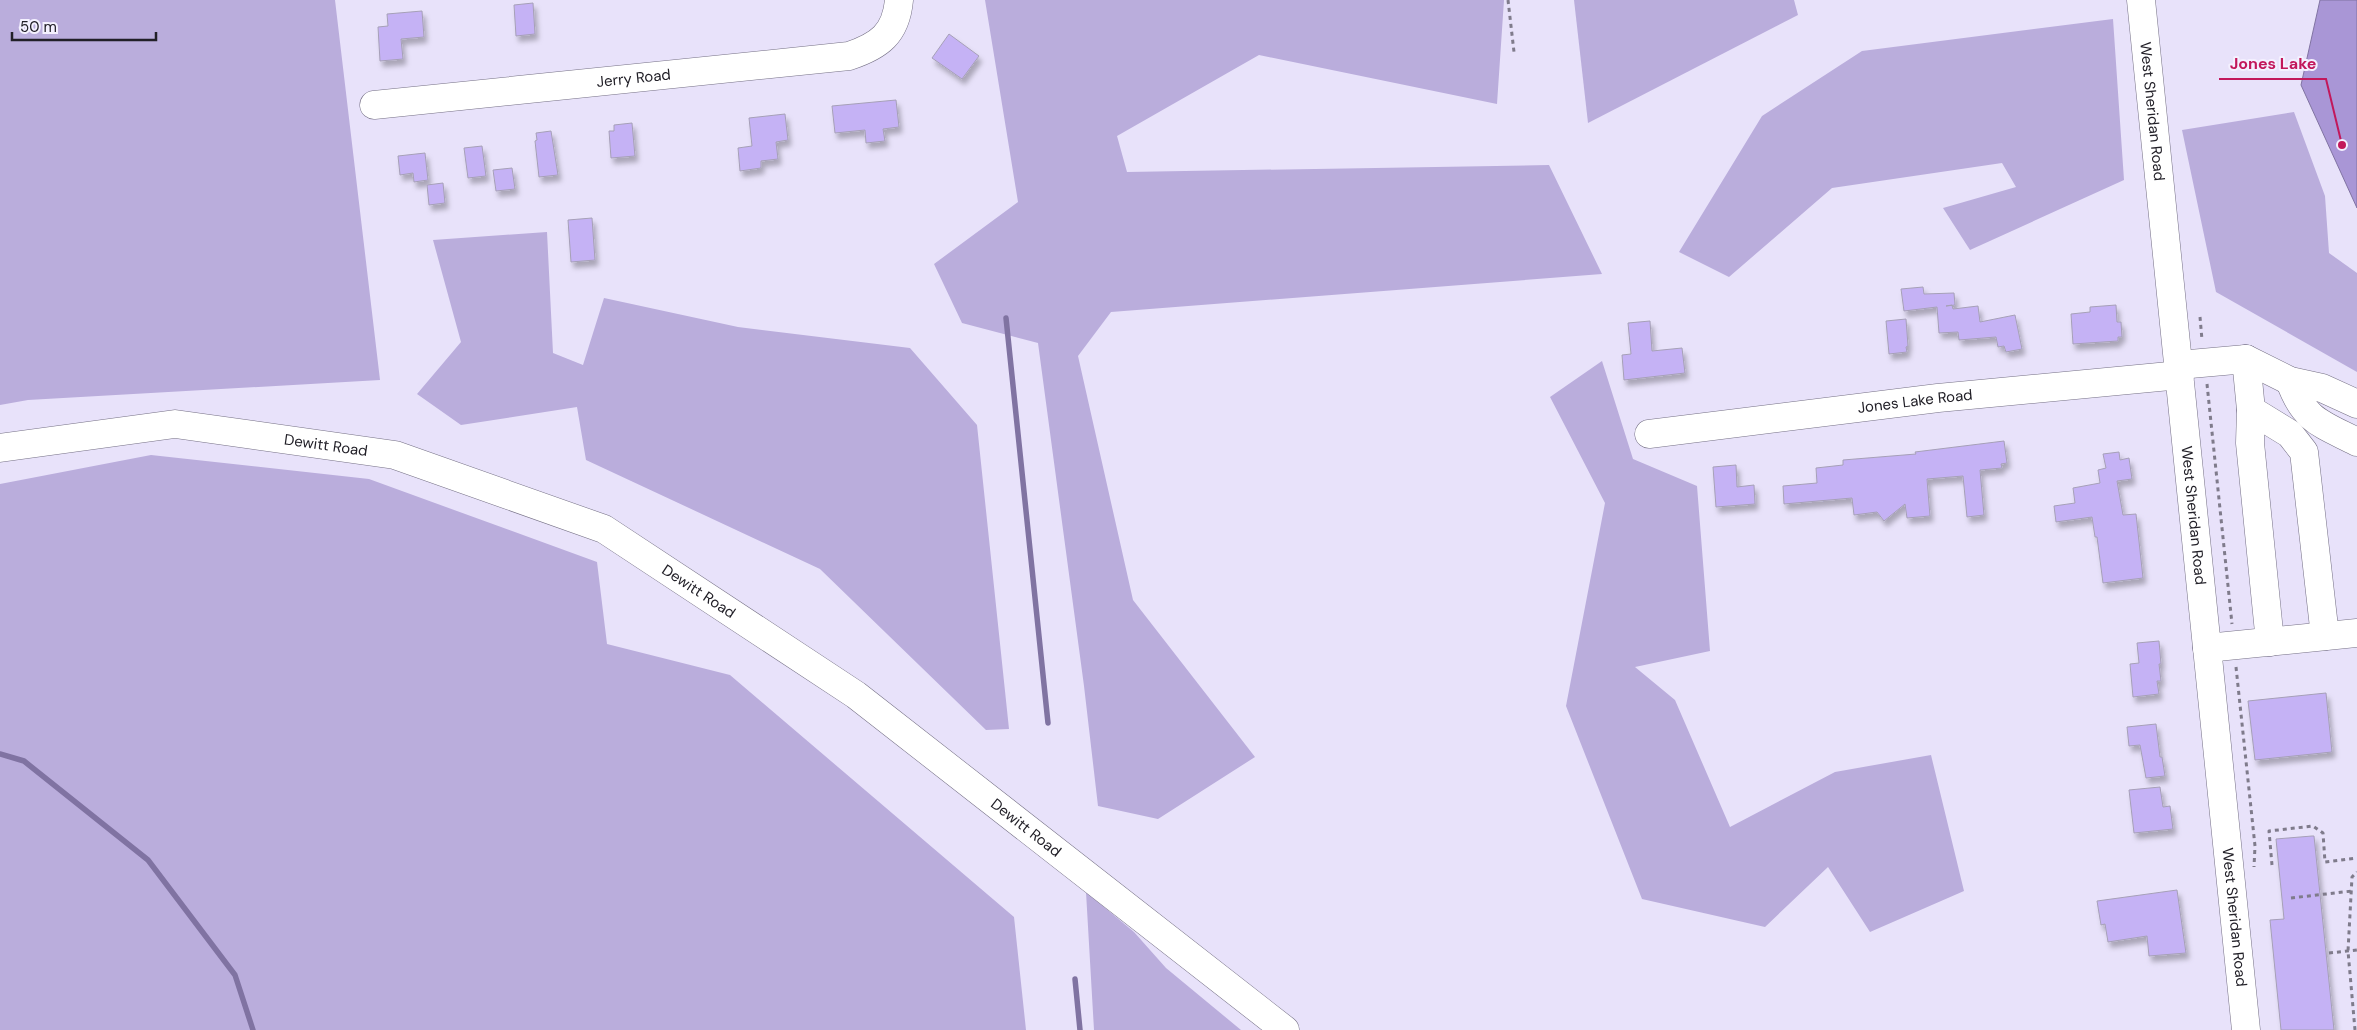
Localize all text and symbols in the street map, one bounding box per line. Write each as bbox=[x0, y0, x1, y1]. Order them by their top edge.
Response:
scale bar bbox=[12, 10, 156, 42]
text: 50 m bbox=[20, 17, 57, 37]
street label: West Sheridan Road bbox=[2135, 41, 2169, 182]
callout: Jones Lake bbox=[2219, 48, 2326, 79]
text: Jones Lake bbox=[2230, 53, 2316, 74]
street label: Jerry Road bbox=[596, 64, 672, 92]
street label: Jones Lake Road bbox=[1856, 385, 1973, 418]
street label: Dewitt Road bbox=[283, 429, 369, 461]
street label: West Sheridan Road bbox=[2177, 445, 2211, 586]
street label: Dewitt Road bbox=[658, 560, 739, 623]
street label: Dewitt Road bbox=[987, 794, 1065, 862]
street label: West Sheridan Road bbox=[2217, 847, 2252, 988]

